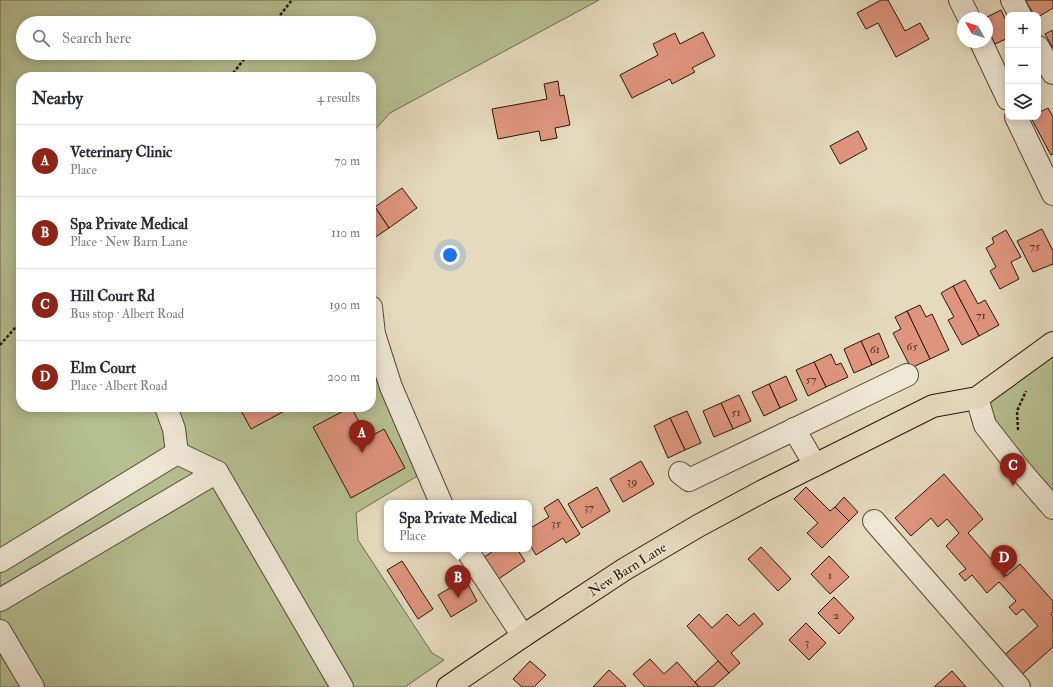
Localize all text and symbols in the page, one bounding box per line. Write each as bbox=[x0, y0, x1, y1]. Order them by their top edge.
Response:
north arrow bbox=[957, 12, 993, 48]
map controls bbox=[1005, 12, 1041, 120]
button: + bbox=[1005, 12, 1041, 48]
search box bbox=[16, 16, 376, 60]
icon: search bbox=[30, 27, 52, 49]
text: Search here bbox=[62, 29, 131, 48]
button: − bbox=[1005, 48, 1041, 84]
button: layers bbox=[1005, 84, 1041, 120]
text: Nearby bbox=[32, 88, 83, 109]
text: 4 results bbox=[317, 90, 360, 106]
text: Veterinary Clinic bbox=[70, 143, 172, 162]
text: A bbox=[41, 153, 49, 169]
text: 70 m bbox=[335, 153, 360, 169]
text: Place bbox=[70, 162, 97, 178]
text: Spa Private Medical bbox=[70, 215, 188, 234]
text: B bbox=[41, 225, 49, 241]
text: 110 m bbox=[331, 225, 360, 241]
text: Place · New Barn Lane bbox=[70, 234, 188, 250]
house number: 75 bbox=[1030, 239, 1041, 254]
your location bbox=[440, 245, 460, 265]
text: Hill Court Rd bbox=[70, 287, 155, 306]
text: C bbox=[40, 297, 50, 313]
text: 190 m bbox=[329, 297, 360, 313]
text: Bus stop · Albert Road bbox=[70, 306, 184, 322]
house number: 71 bbox=[976, 308, 986, 323]
house number: 65 bbox=[906, 339, 918, 354]
house number: 61 bbox=[870, 342, 880, 357]
text: Elm Court bbox=[70, 359, 136, 378]
text: D bbox=[40, 369, 50, 385]
text: 200 m bbox=[327, 369, 360, 385]
house number: 57 bbox=[806, 372, 817, 387]
text: Place · Albert Road bbox=[70, 378, 167, 394]
house number: 51 bbox=[731, 405, 741, 420]
pin: A bbox=[349, 420, 375, 453]
pin: C bbox=[1000, 453, 1026, 486]
house number: 39 bbox=[627, 474, 637, 489]
popup bbox=[384, 500, 532, 552]
house number: 37 bbox=[584, 500, 595, 515]
text: Spa Private Medical bbox=[399, 509, 517, 528]
house number: 35 bbox=[551, 516, 562, 531]
text: Place bbox=[399, 528, 426, 544]
street label: New Barn Lane bbox=[585, 539, 670, 600]
pin: D bbox=[991, 545, 1017, 578]
pin: B bbox=[445, 565, 471, 598]
house number: 1 bbox=[828, 568, 832, 583]
house number: 2 bbox=[833, 608, 839, 623]
house number: 3 bbox=[805, 635, 809, 650]

